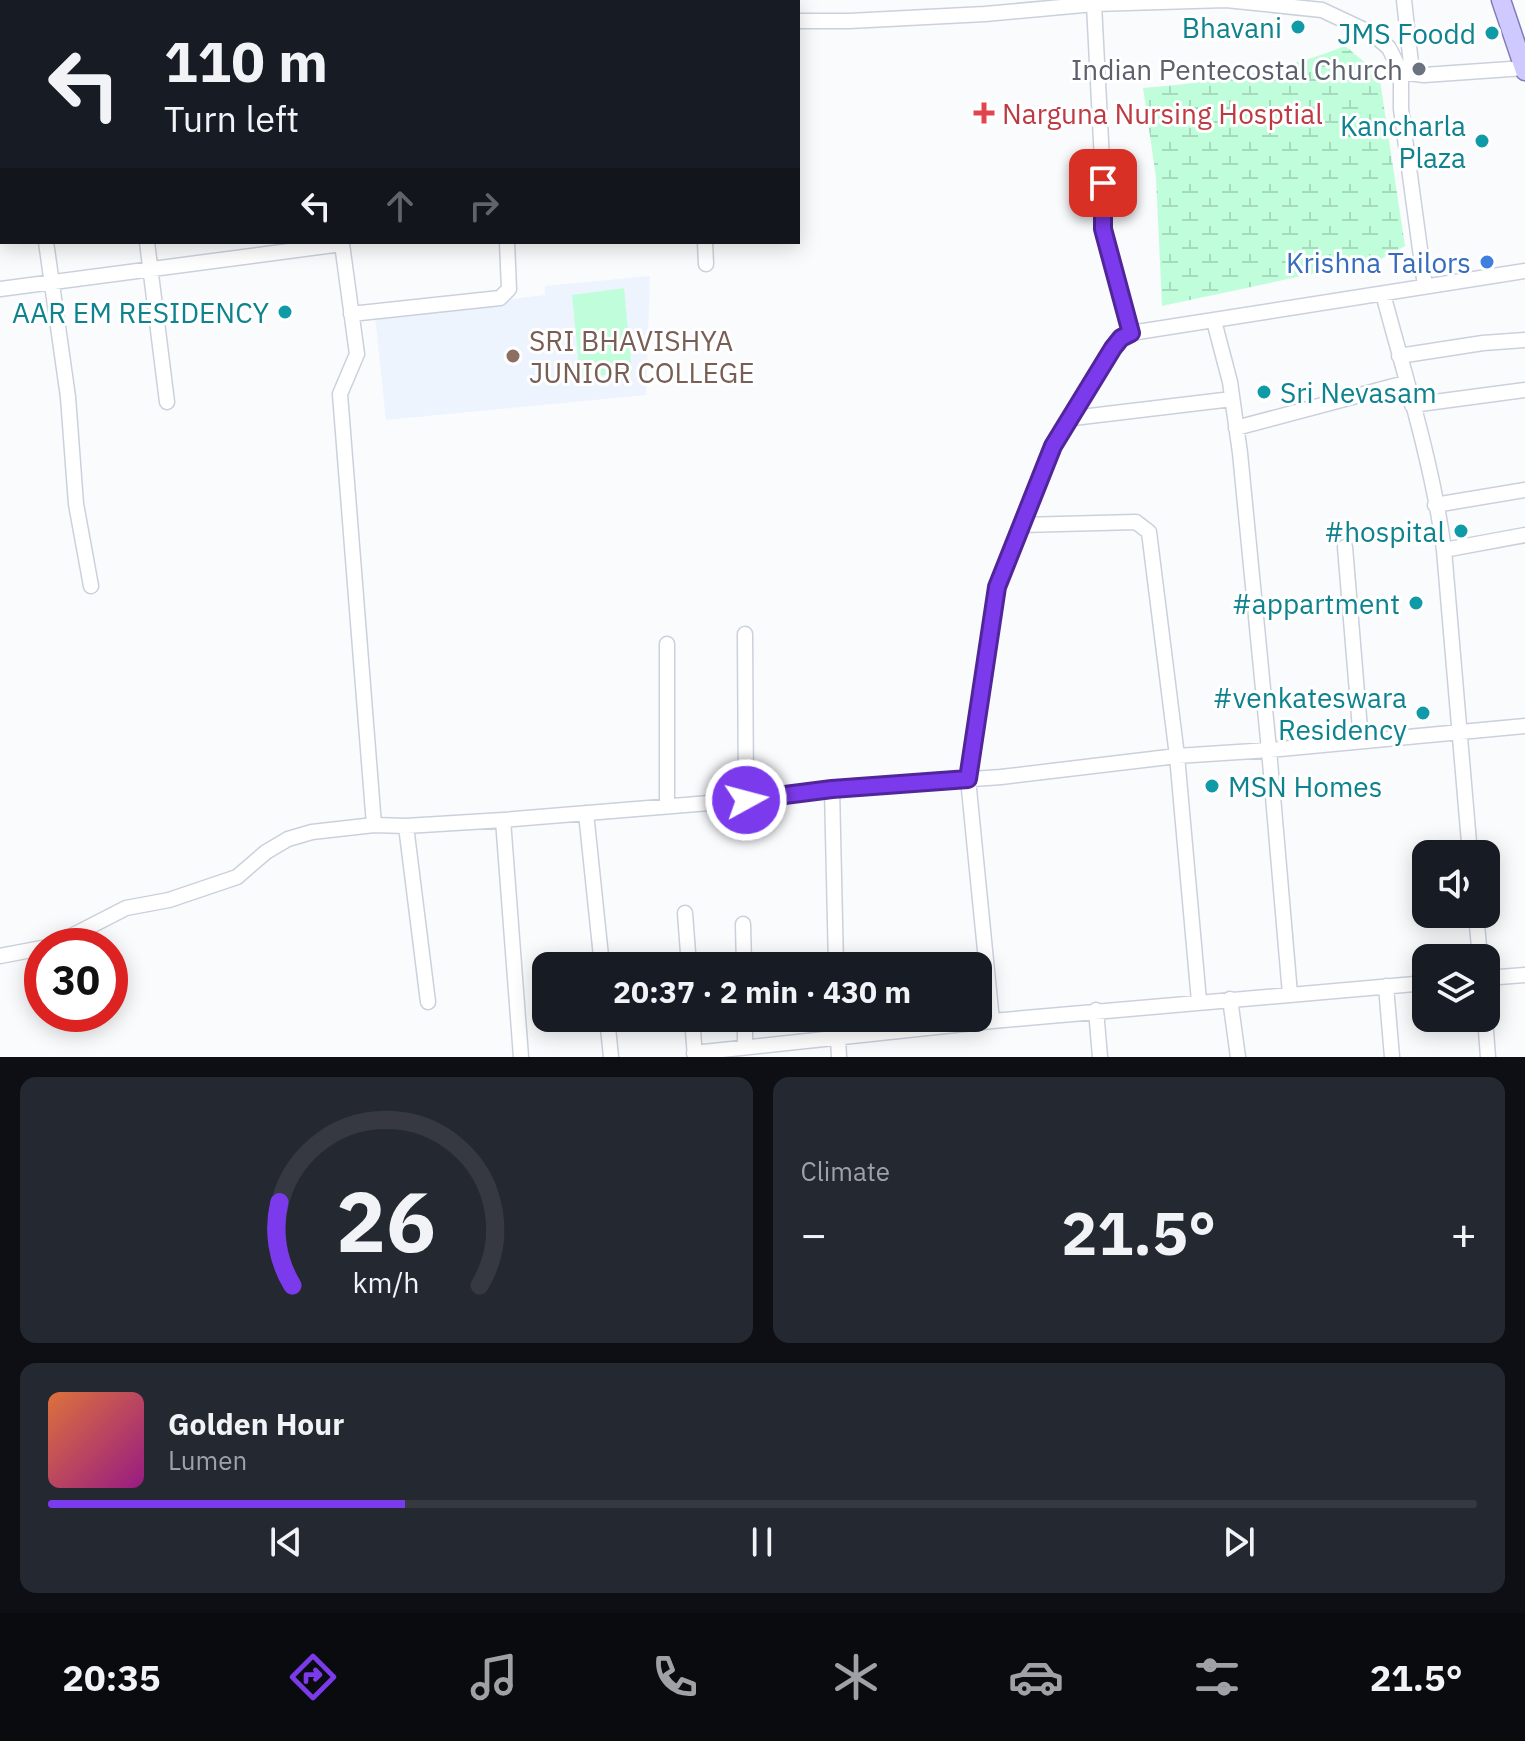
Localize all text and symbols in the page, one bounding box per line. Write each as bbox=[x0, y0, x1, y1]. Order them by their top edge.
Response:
place label: Bhavani bbox=[1182, 9, 1282, 46]
place label: JMS Foodd bbox=[1337, 15, 1476, 52]
marker: Bhavani bbox=[1289, 18, 1307, 36]
marker: JMS Foodd bbox=[1483, 24, 1501, 42]
text: 110 m bbox=[164, 25, 328, 97]
icon: left bbox=[32, 32, 136, 136]
place label: Indian Pentecostal Church bbox=[1071, 51, 1403, 88]
marker: Indian Pentecostal Church bbox=[1410, 60, 1428, 78]
text: Turn left bbox=[164, 95, 299, 142]
place label: Narguna Nursing Hosptial bbox=[1002, 95, 1323, 132]
marker: Narguna Nursing Hosptial bbox=[973, 102, 995, 124]
place label: Kancharla Plaza bbox=[1340, 107, 1466, 176]
marker: Kancharla Plaza bbox=[1473, 132, 1491, 150]
pin bbox=[1069, 149, 1137, 217]
icon: arrive bbox=[1081, 161, 1125, 205]
icon: left bbox=[294, 184, 338, 228]
icon: ahead bbox=[378, 184, 422, 228]
icon: right bbox=[462, 184, 506, 228]
place label: Krishna Tailors bbox=[1286, 244, 1471, 281]
marker: Krishna Tailors bbox=[1478, 253, 1496, 271]
place label: AAR EM RESIDENCY bbox=[12, 294, 269, 331]
marker: AAR EM RESIDENCY bbox=[276, 303, 294, 321]
place label: SRI BHAVISHYA JUNIOR COLLEGE bbox=[529, 322, 755, 391]
marker: SRI BHAVISHYA JUNIOR COLLEGE bbox=[504, 347, 522, 365]
place label: Sri Nevasam bbox=[1280, 374, 1437, 411]
marker: Sri Nevasam bbox=[1255, 383, 1273, 401]
place label: #hospital bbox=[1324, 513, 1445, 550]
marker: #hospital bbox=[1452, 522, 1470, 540]
place label: #appartment bbox=[1232, 585, 1400, 622]
marker: #appartment bbox=[1407, 594, 1425, 612]
place label: #venkateswara Residency bbox=[1213, 679, 1407, 748]
marker: #venkateswara Residency bbox=[1414, 704, 1432, 722]
position arrow bbox=[704, 758, 788, 842]
place label: MSN Homes bbox=[1228, 768, 1382, 805]
marker: MSN Homes bbox=[1203, 777, 1221, 795]
map controls bbox=[1412, 840, 1500, 1032]
button: sound bbox=[1412, 840, 1500, 928]
speed limit sign: 30 bbox=[24, 928, 128, 1032]
button: layers bbox=[1412, 944, 1500, 1032]
text: 20:37 · 2 min · 430 m bbox=[613, 972, 911, 1011]
text: Climate bbox=[801, 1154, 890, 1188]
text: 26 bbox=[336, 1167, 436, 1275]
text: 21.5° bbox=[1061, 1193, 1216, 1272]
text: − bbox=[801, 1205, 827, 1262]
text: + bbox=[1451, 1205, 1477, 1262]
text: km/h bbox=[353, 1264, 420, 1301]
text: Golden Hour bbox=[168, 1404, 344, 1443]
text: Lumen bbox=[168, 1443, 247, 1477]
icon: previous bbox=[264, 1520, 308, 1564]
icon: pause bbox=[740, 1520, 784, 1564]
icon: next bbox=[1217, 1520, 1261, 1564]
icon: directions bbox=[285, 1649, 341, 1705]
icon: music bbox=[466, 1649, 522, 1705]
icon: phone bbox=[647, 1649, 703, 1705]
icon: climate bbox=[828, 1649, 884, 1705]
icon: car bbox=[1008, 1649, 1064, 1705]
icon: filters bbox=[1189, 1649, 1245, 1705]
text: 20:35 bbox=[62, 1654, 161, 1701]
text: 21.5° bbox=[1370, 1654, 1463, 1701]

